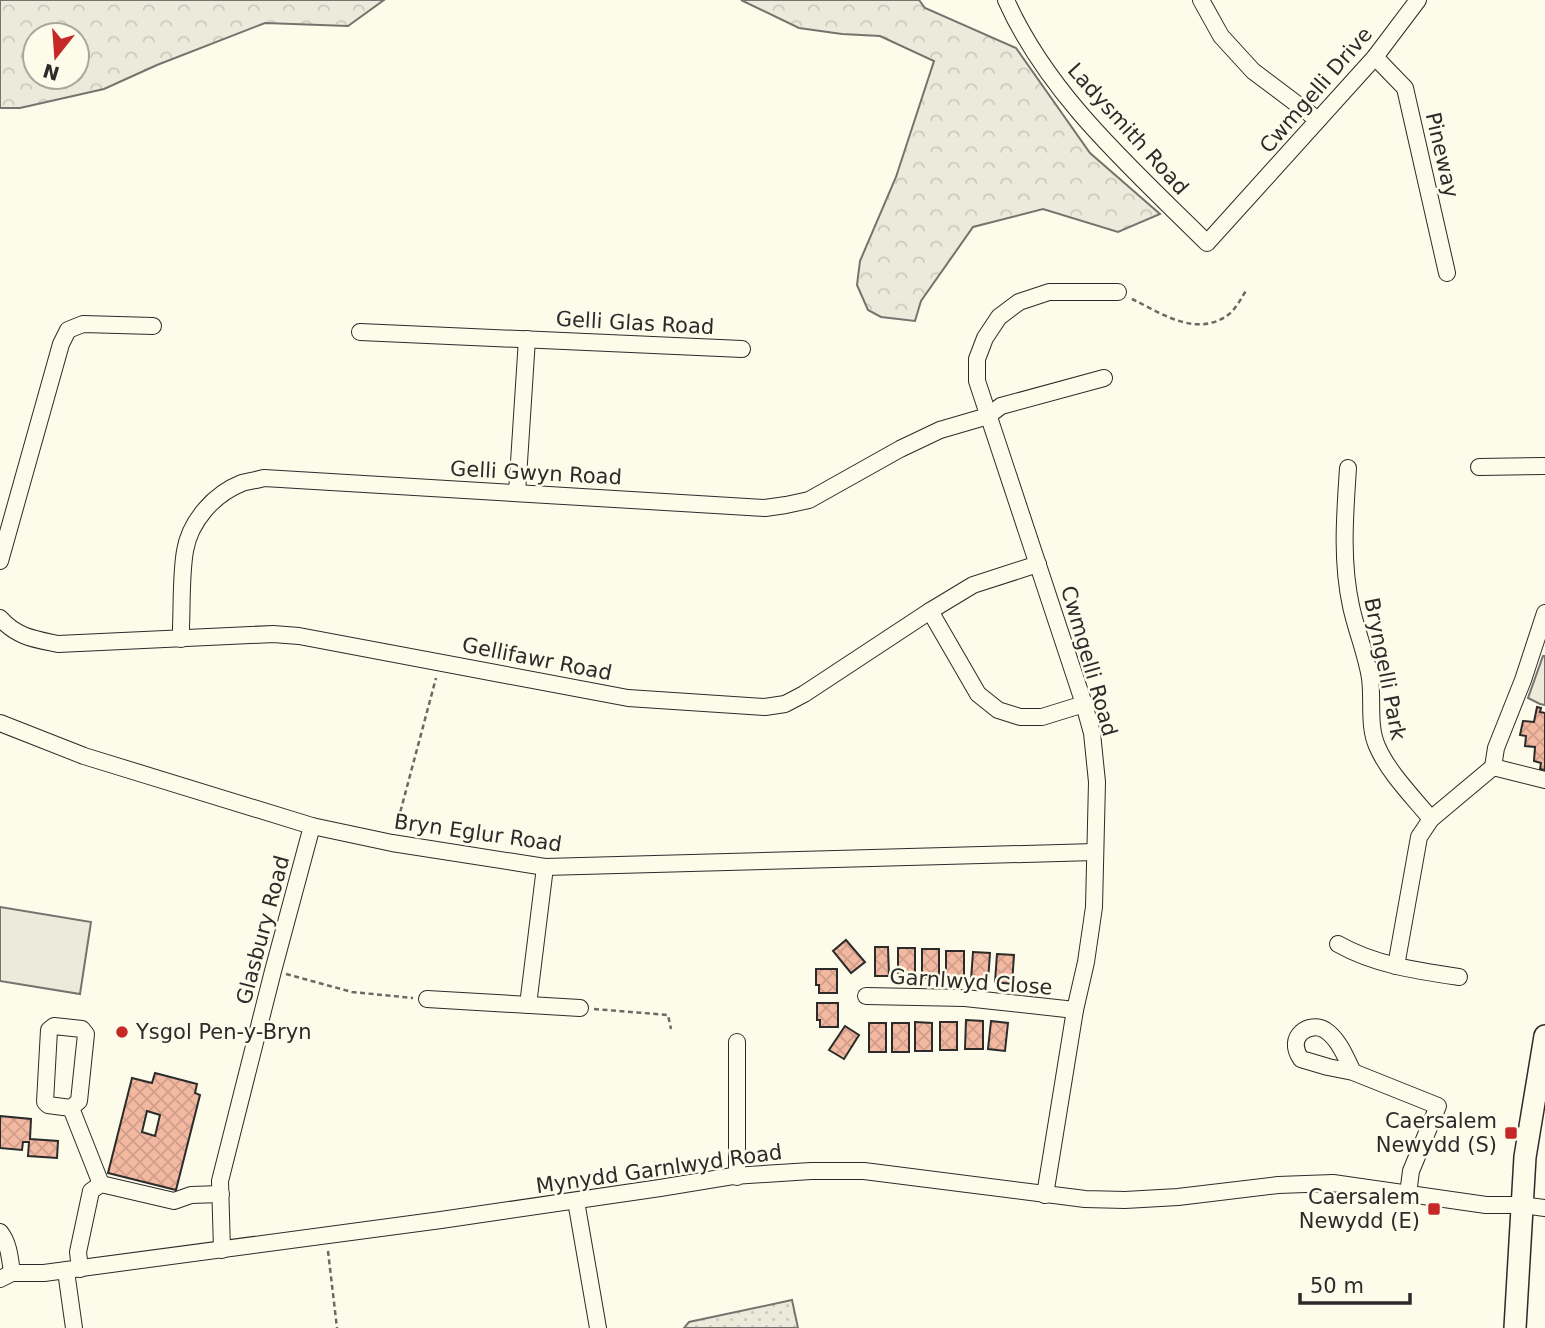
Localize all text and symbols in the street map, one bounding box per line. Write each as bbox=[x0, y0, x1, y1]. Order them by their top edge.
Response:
north arrow bbox=[21, 21, 91, 91]
street label: Cwmgelli Drive bbox=[1255, 22, 1377, 158]
street label: Ladysmith Road bbox=[1063, 58, 1193, 200]
text: N bbox=[40, 59, 62, 85]
street label: Pineway bbox=[1421, 110, 1463, 200]
street label: Gelli Glas Road bbox=[555, 307, 715, 339]
street label: Gelli Gwyn Road bbox=[450, 457, 622, 489]
street label: Cwmgelli Road bbox=[1056, 583, 1122, 739]
street label: Bryngelli Park bbox=[1359, 596, 1411, 743]
street label: Gellifawr Road bbox=[460, 633, 614, 685]
street label: Bryn Eglur Road bbox=[393, 809, 563, 857]
street label: Glasbury Road bbox=[232, 853, 294, 1007]
street label: Garnlwyd Close bbox=[889, 964, 1053, 1000]
place label: Ysgol Pen-y-Bryn bbox=[135, 1020, 311, 1044]
marker: Ysgol Pen-y-Bryn bbox=[114, 1024, 130, 1040]
place label: Caersalem Newydd (S) bbox=[1376, 1109, 1497, 1157]
marker: Caersalem Newydd (S) bbox=[1503, 1125, 1519, 1141]
street label: Mynydd Garnlwyd Road bbox=[534, 1140, 784, 1198]
place label: Caersalem Newydd (E) bbox=[1299, 1185, 1420, 1233]
marker: Caersalem Newydd (E) bbox=[1426, 1201, 1442, 1217]
scale bar bbox=[1300, 1262, 1410, 1306]
text: 50 m bbox=[1310, 1274, 1364, 1298]

